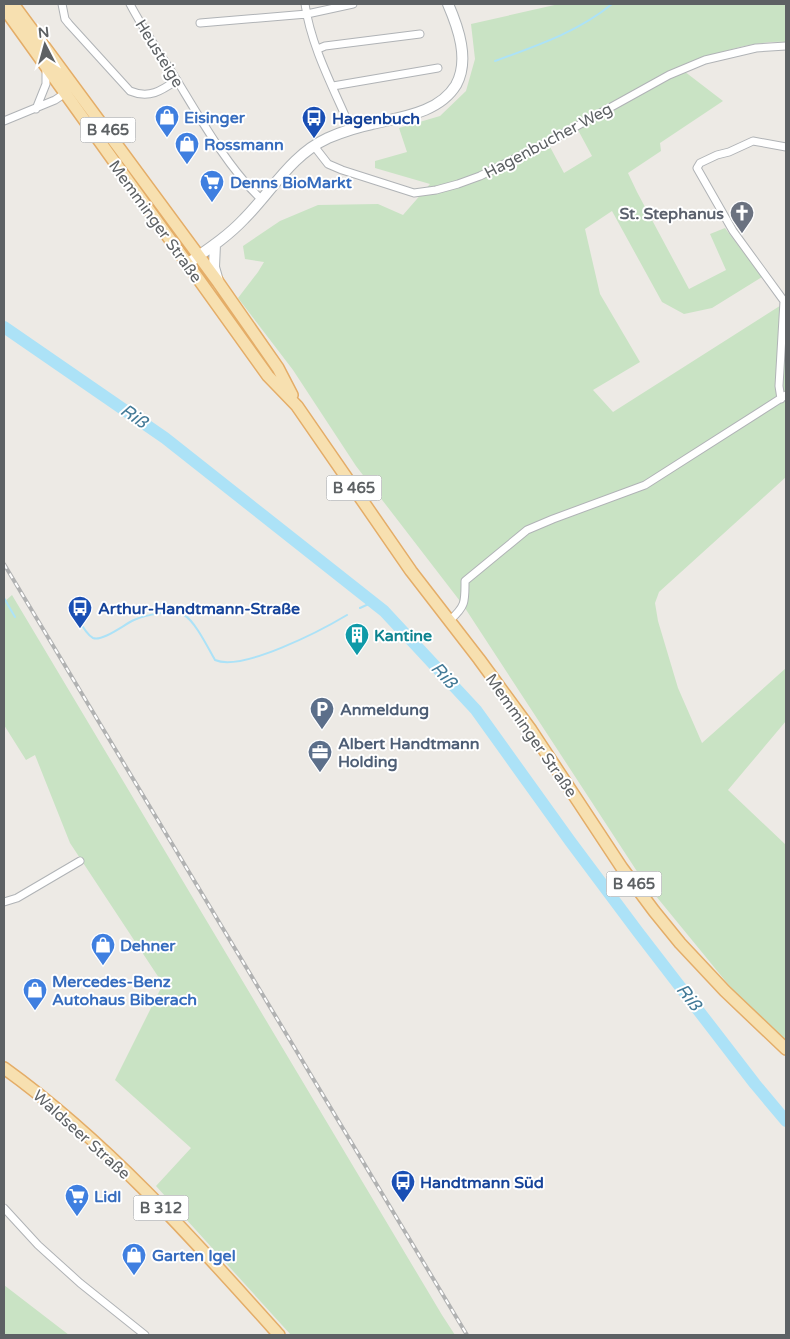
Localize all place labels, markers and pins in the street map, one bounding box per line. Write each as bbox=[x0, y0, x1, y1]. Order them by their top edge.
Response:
shop icon: Eisinger bbox=[154, 104, 180, 138]
bus stop icon: Hagenbuch bbox=[301, 105, 327, 139]
place label: Eisinger bbox=[184, 108, 246, 128]
place label: Hagenbuch bbox=[332, 109, 420, 129]
shop icon: Rossmann bbox=[174, 131, 200, 165]
place label: Rossmann bbox=[204, 135, 284, 155]
supermarket icon: Denns BioMarkt bbox=[199, 169, 225, 203]
place label: Denns BioMarkt bbox=[230, 173, 353, 193]
church icon: St. Stephanus bbox=[729, 200, 755, 234]
place label: St. Stephanus bbox=[620, 204, 724, 224]
bus stop icon: Arthur-Handtmann-Straße bbox=[67, 595, 93, 629]
place label: Arthur-Handtmann-Straße bbox=[98, 599, 300, 619]
building icon: Kantine bbox=[344, 622, 370, 656]
place label: Kantine bbox=[374, 626, 432, 646]
parking icon: Anmeldung bbox=[309, 696, 335, 730]
place label: Anmeldung bbox=[340, 700, 429, 720]
place label: Albert Handtmann Holding bbox=[338, 734, 480, 772]
office icon: Albert Handtmann Holding bbox=[307, 739, 333, 773]
shop icon: Dehner bbox=[90, 932, 116, 966]
place label: Dehner bbox=[120, 936, 176, 956]
place label: Mercedes-Benz Autohaus Biberach bbox=[52, 972, 197, 1010]
shop icon: Mercedes-Benz Autohaus Biberach bbox=[22, 977, 48, 1011]
bus stop icon: Handtmann Süd bbox=[390, 1169, 416, 1203]
place label: Handtmann Süd bbox=[420, 1173, 544, 1193]
supermarket icon: Lidl bbox=[64, 1183, 90, 1217]
place label: Lidl bbox=[94, 1187, 121, 1207]
shop icon: Garten Igel bbox=[121, 1242, 147, 1276]
place label: Garten Igel bbox=[152, 1246, 236, 1266]

